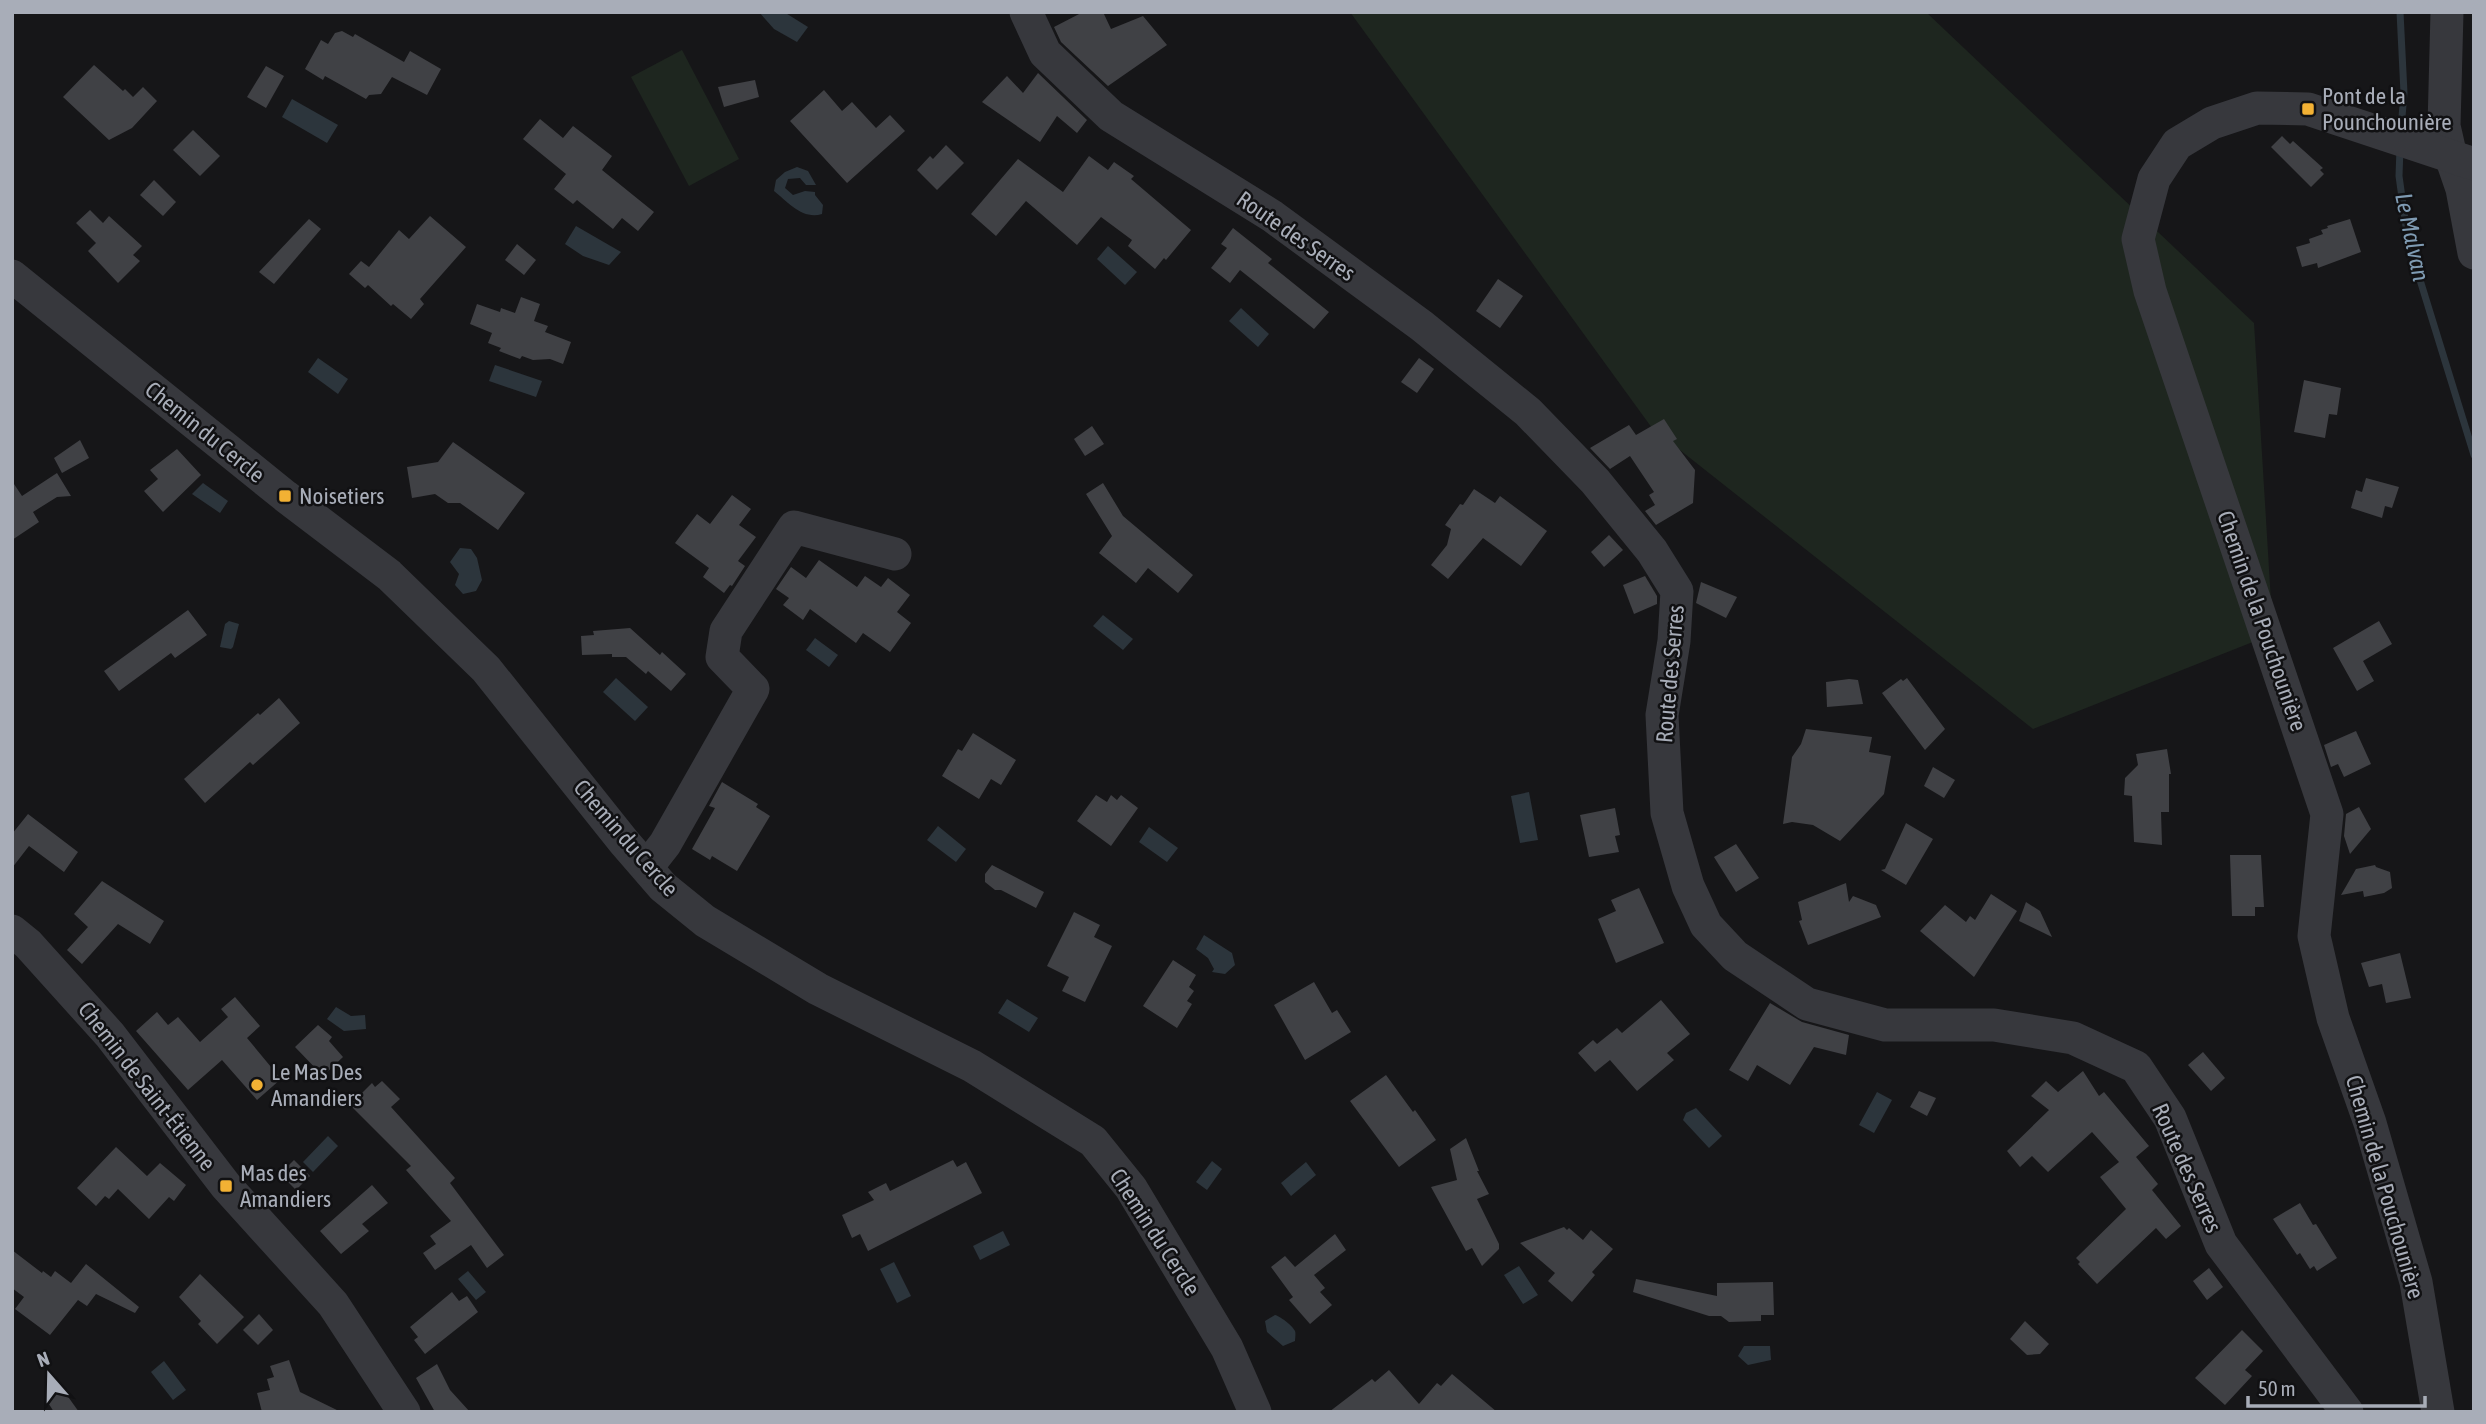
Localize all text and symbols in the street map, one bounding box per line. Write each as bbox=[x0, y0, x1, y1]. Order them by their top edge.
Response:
place label: Pont de la Pounchounière bbox=[2322, 83, 2452, 135]
marker: Pont de la Pounchounière bbox=[2300, 101, 2316, 117]
street label: Route des Serres bbox=[1232, 186, 1360, 286]
water label: Le Malvan bbox=[2390, 190, 2435, 284]
street label: Chemin du Cercle bbox=[140, 376, 270, 488]
place label: Noisetiers bbox=[299, 483, 385, 509]
marker: Noisetiers bbox=[277, 488, 293, 504]
street label: Chemin de la Pouchounière bbox=[2212, 507, 2312, 735]
street label: Route des Serres bbox=[1651, 604, 1689, 744]
street label: Chemin du Cercle bbox=[568, 775, 684, 901]
street label: Chemin de Saint-Étienne bbox=[73, 997, 221, 1175]
place label: Le Mas Des Amandiers bbox=[271, 1059, 362, 1111]
street label: Chemin de la Pouchounière bbox=[2341, 1072, 2429, 1302]
marker: Le Mas Des Amandiers bbox=[249, 1077, 265, 1093]
street label: Route des Serres bbox=[2147, 1100, 2227, 1236]
place label: Mas des Amandiers bbox=[240, 1160, 331, 1212]
street label: Chemin du Cercle bbox=[1104, 1164, 1206, 1300]
marker: Mas des Amandiers bbox=[218, 1178, 234, 1194]
north arrow bbox=[14, 1340, 84, 1410]
text: N bbox=[34, 1347, 52, 1371]
scale bar bbox=[2248, 1364, 2425, 1408]
text: 50 m bbox=[2258, 1376, 2296, 1400]

